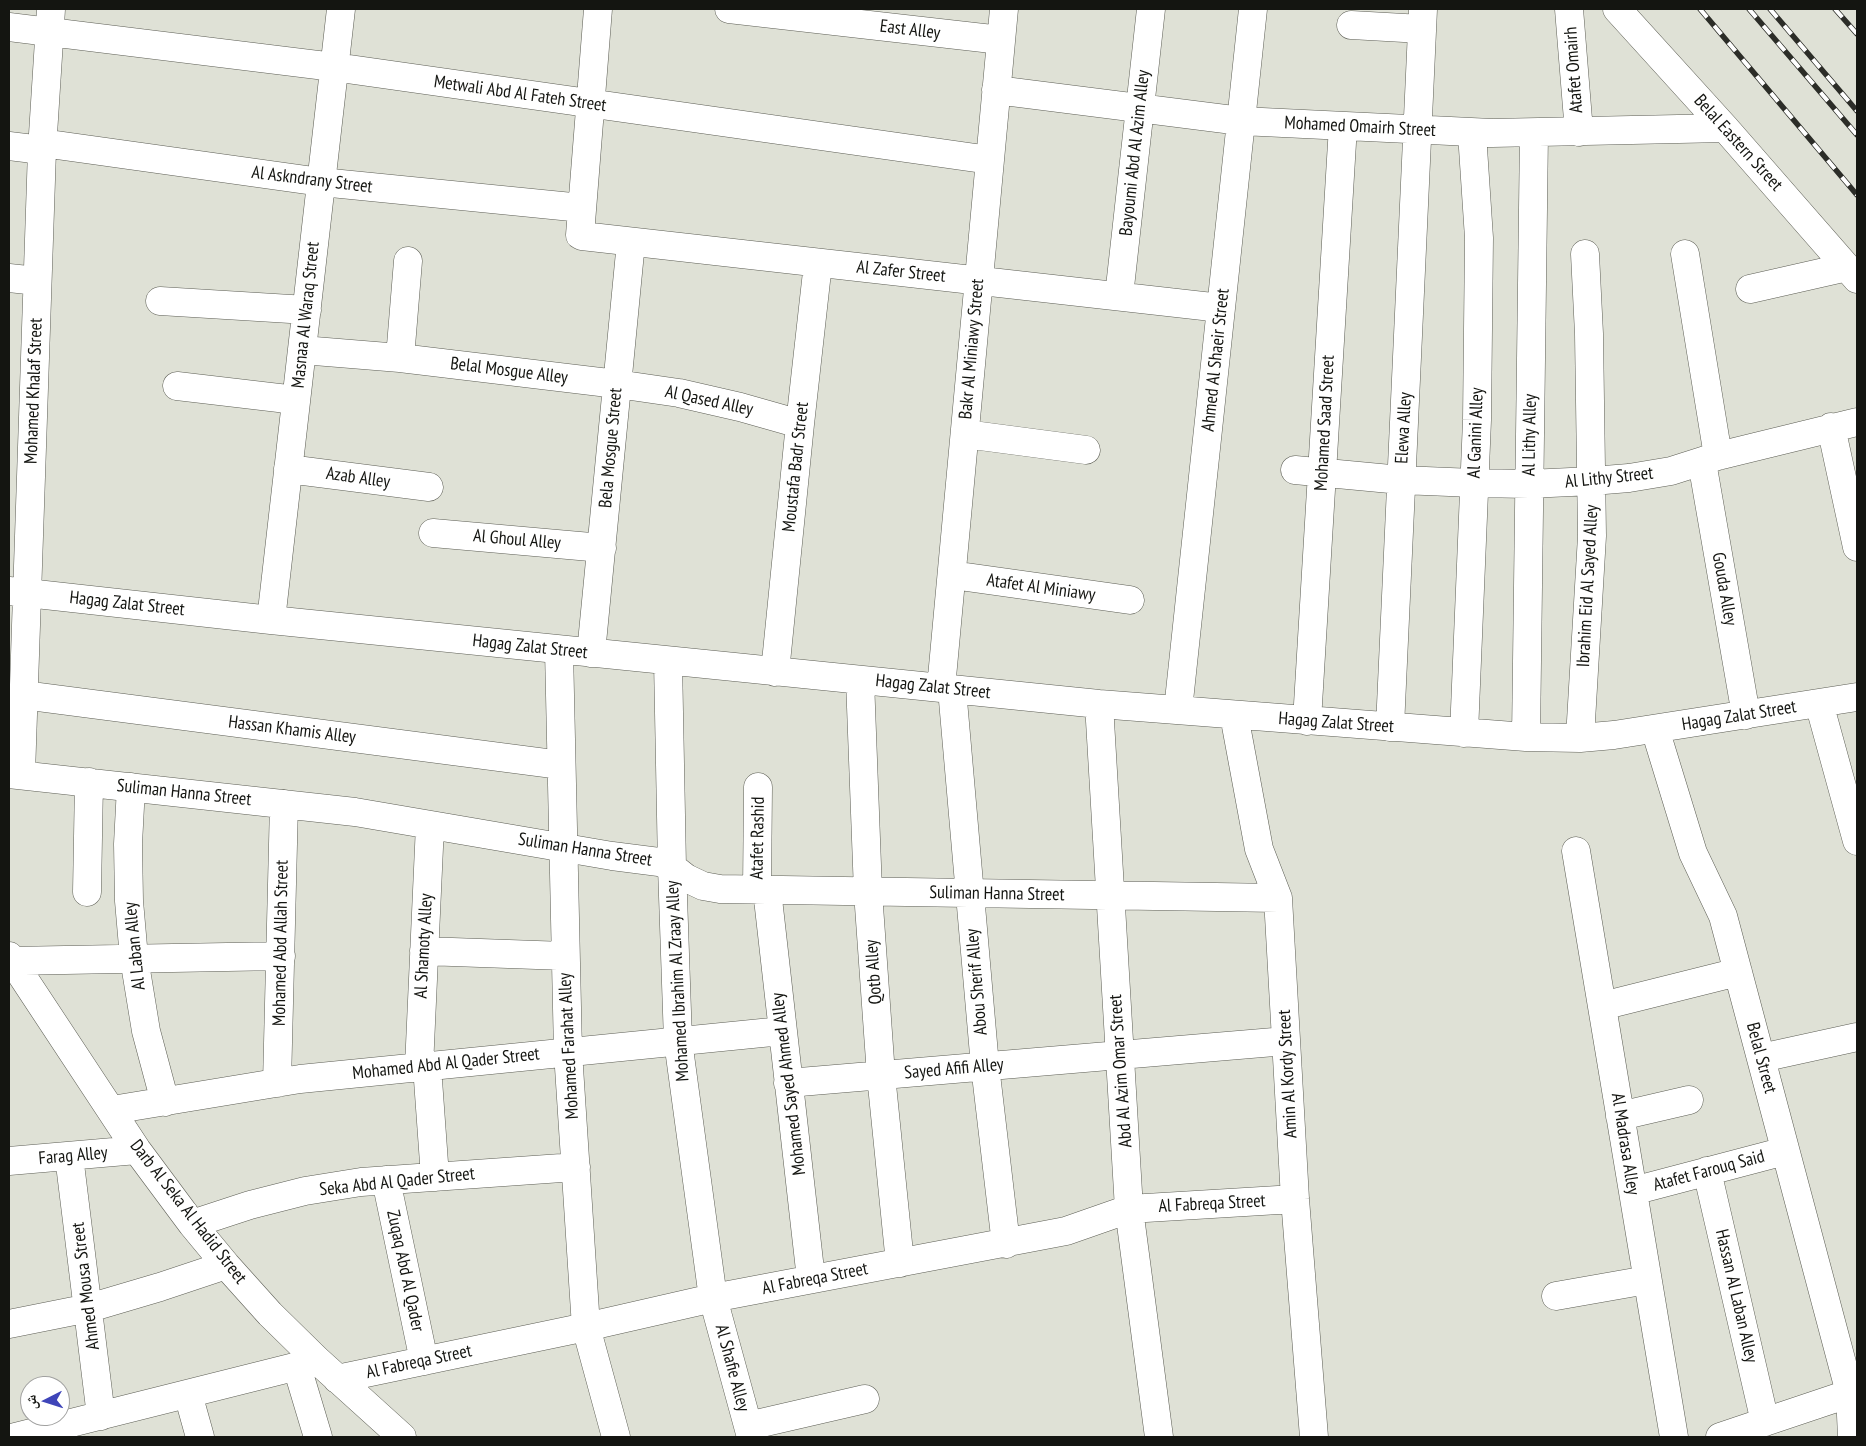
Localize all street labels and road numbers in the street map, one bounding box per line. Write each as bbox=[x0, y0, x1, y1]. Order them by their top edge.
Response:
street label: East Alley bbox=[879, 16, 941, 44]
street label: Atafet Omairh bbox=[1560, 26, 1588, 114]
street label: Bayoumi Abd Al Azim Alley bbox=[1116, 69, 1154, 237]
street label: Metwali Abd Al Fateh Street bbox=[432, 71, 608, 117]
street label: Belal Eastern Street bbox=[1689, 90, 1787, 196]
street label: Mohamed Omairh Street bbox=[1284, 112, 1436, 142]
street label: Al Askndrany Street bbox=[250, 162, 374, 198]
street label: Masnaa Al Waraq Street bbox=[288, 241, 324, 389]
street label: Al Zafer Street bbox=[855, 257, 947, 287]
street label: Bakr Al Miniawy Street bbox=[955, 278, 989, 420]
street label: Ahmed Al Shaeir Street bbox=[1198, 287, 1234, 433]
street label: Mohamed Khalaf Street bbox=[21, 318, 47, 464]
street label: Belal Mosgue Alley bbox=[449, 353, 569, 389]
street label: Mohamed Saad Street bbox=[1311, 354, 1339, 492]
street label: Al Qased Alley bbox=[663, 381, 755, 421]
street label: Bela Mosgue Street bbox=[595, 387, 627, 509]
street label: Al Ganini Alley bbox=[1464, 387, 1488, 479]
street label: Elewa Alley bbox=[1391, 392, 1417, 464]
street label: Al Lithy Alley bbox=[1518, 394, 1542, 476]
street label: Moustafa Badr Street bbox=[778, 401, 814, 533]
street label: Azab Alley bbox=[325, 463, 391, 493]
street label: Al Lithy Street bbox=[1564, 463, 1654, 493]
street label: Ibrahim Eid Al Sayed Alley bbox=[1573, 504, 1603, 668]
street label: Al Ghoul Alley bbox=[472, 525, 562, 555]
street label: Gouda Alley bbox=[1707, 551, 1741, 627]
street label: Atafet Al Miniawy bbox=[985, 570, 1097, 606]
street label: Hagag Zalat Street bbox=[68, 587, 186, 621]
street label: Hagag Zalat Street bbox=[471, 630, 589, 664]
street label: Hagag Zalat Street bbox=[874, 670, 992, 704]
street label: Hagag Zalat Street bbox=[1680, 696, 1798, 736]
street label: Hagag Zalat Street bbox=[1278, 708, 1394, 738]
street label: Hassan Khamis Alley bbox=[227, 711, 357, 749]
street label: Suliman Hanna Street bbox=[116, 775, 252, 811]
street label: Atafet Rashid bbox=[746, 796, 770, 880]
street label: Suliman Hanna Street bbox=[517, 829, 653, 871]
street label: Mohamed Abd Allah Street bbox=[269, 860, 293, 1026]
street label: Mohamed Ibrahim Al Zraay Alley bbox=[662, 880, 694, 1082]
street label: Suliman Hanna Street bbox=[929, 882, 1065, 906]
street label: Al Shamoty Alley bbox=[410, 893, 438, 999]
street label: Al Laban Alley bbox=[120, 901, 150, 991]
street label: Abou Sherif Alley bbox=[962, 928, 992, 1036]
street label: Qotb Alley bbox=[861, 939, 887, 1005]
street label: Mohamed Farahat Alley bbox=[554, 972, 584, 1120]
street label: Mohamed Sayed Ahmed Alley bbox=[767, 991, 811, 1177]
street label: Abd Al Azim Omar Street bbox=[1105, 994, 1137, 1148]
street label: Amin Al Kordy Street bbox=[1274, 1009, 1302, 1139]
street label: Belal Street bbox=[1741, 1020, 1781, 1096]
street label: Mohamed Abd Al Qader Street bbox=[351, 1043, 541, 1085]
street label: Sayed Afifi Alley bbox=[903, 1054, 1005, 1084]
street label: Al Madrasa Alley bbox=[1606, 1091, 1644, 1197]
street label: Darb Al Seka Al Hadid Street bbox=[125, 1136, 251, 1288]
street label: Farag Alley bbox=[38, 1142, 108, 1170]
street label: Atafet Farouq Said bbox=[1651, 1146, 1767, 1196]
street label: Seka Abd Al Qader Street bbox=[318, 1163, 476, 1201]
street label: Al Fabreqa Street bbox=[1158, 1190, 1266, 1218]
street label: Zuqaq Abd Al Qader bbox=[382, 1208, 428, 1334]
street label: Ahmed Mousa Street bbox=[67, 1221, 105, 1351]
street label: Hassan Al Laban Alley bbox=[1710, 1227, 1762, 1365]
street label: Al Fabreqa Street bbox=[760, 1258, 870, 1300]
street label: Al Shafie Alley bbox=[710, 1322, 754, 1414]
street label: Al Fabreqa Street bbox=[364, 1340, 474, 1384]

